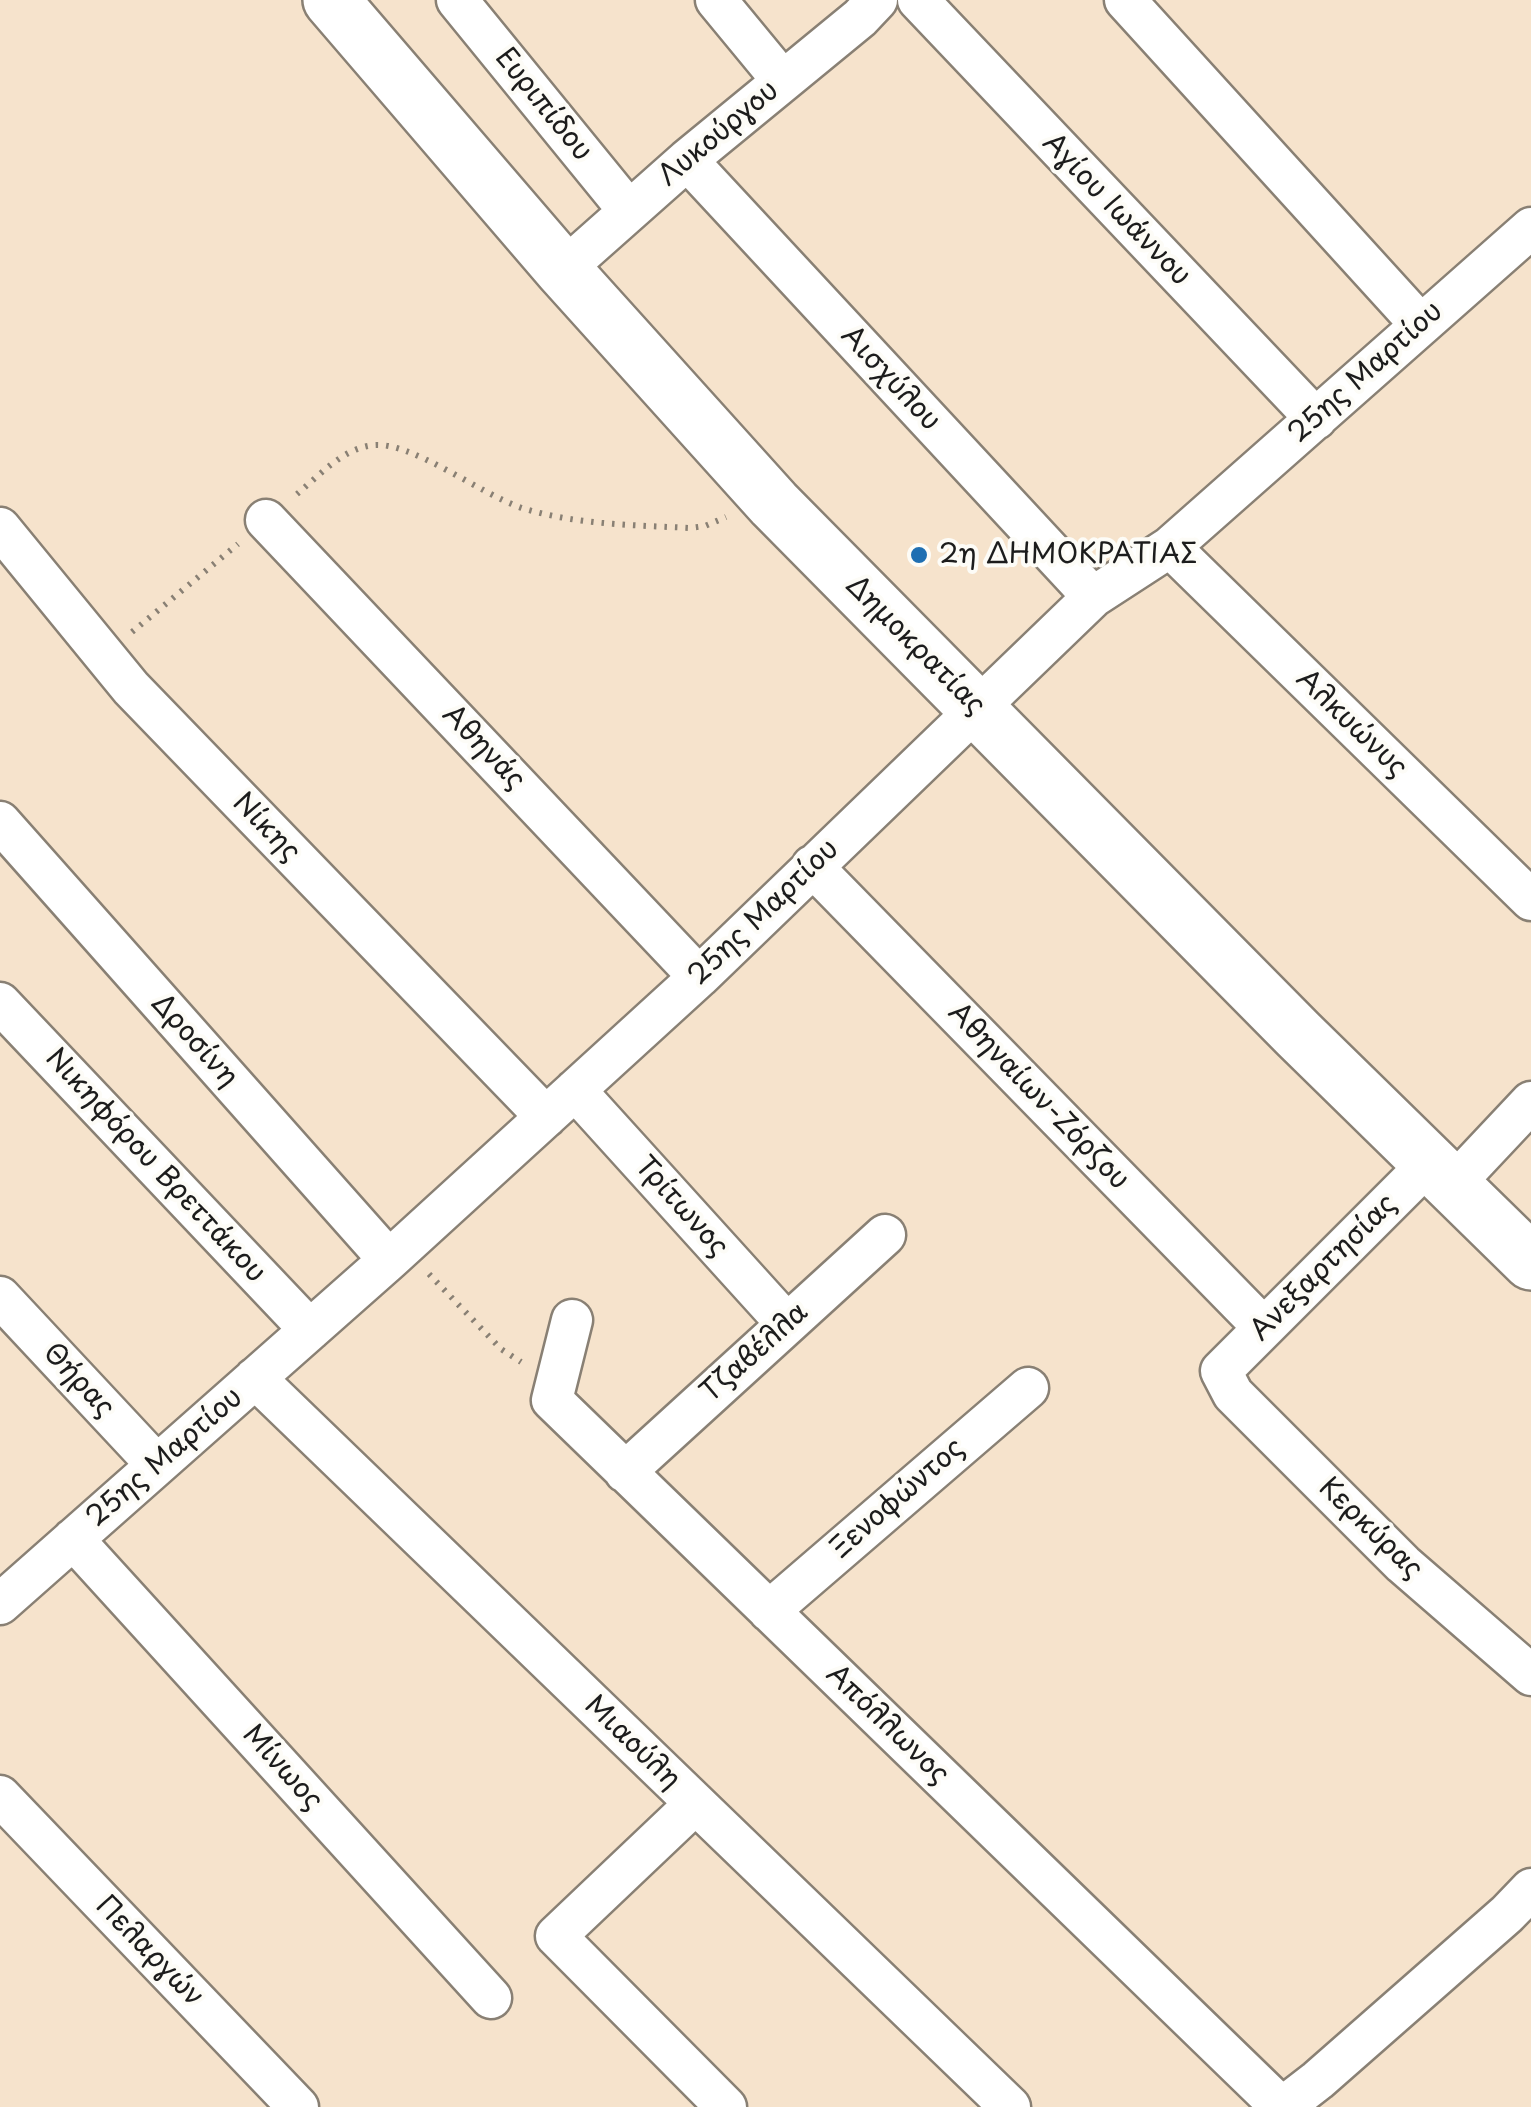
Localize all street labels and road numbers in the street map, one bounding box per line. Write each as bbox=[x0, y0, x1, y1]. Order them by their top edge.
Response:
street label: Ευριπίδου bbox=[487, 42, 599, 168]
street label: Λυκούργου bbox=[652, 74, 786, 194]
street label: Αγίου Ιωάννου bbox=[1035, 127, 1197, 293]
street label: 25ης Μαρτίου bbox=[1282, 295, 1450, 451]
street label: Αισχύλου bbox=[833, 320, 947, 438]
street label: Δημοκρατίας bbox=[838, 569, 992, 723]
street label: Αλκυώνυς bbox=[1289, 663, 1413, 785]
street label: Αθηνάς bbox=[435, 699, 531, 797]
street label: Νίκης bbox=[225, 787, 307, 869]
street label: 25ης Μαρτίου bbox=[682, 833, 846, 993]
street label: Δροσίνη bbox=[144, 988, 244, 1094]
street label: Αθηναίων-Ζόρζου bbox=[940, 997, 1136, 1197]
street label: Νικηφόρου Βρεττάκου bbox=[38, 1042, 272, 1290]
street label: Τρίτωνος bbox=[627, 1150, 735, 1264]
street label: Ανεξαρτησίας bbox=[1244, 1188, 1404, 1348]
street label: Τζαβέλλα bbox=[694, 1296, 816, 1410]
street label: Θήρας bbox=[35, 1337, 121, 1425]
street label: 25ης Μαρτίου bbox=[80, 1381, 250, 1535]
street label: Ξενοφώντος bbox=[824, 1432, 972, 1566]
street label: Κερκύρας bbox=[1311, 1471, 1429, 1587]
street label: Απόλλωνος bbox=[819, 1658, 955, 1792]
street label: Μιαούλη bbox=[577, 1689, 687, 1797]
street label: Μίνωος bbox=[235, 1718, 329, 1818]
street label: Πελαργών bbox=[88, 1890, 210, 2014]

